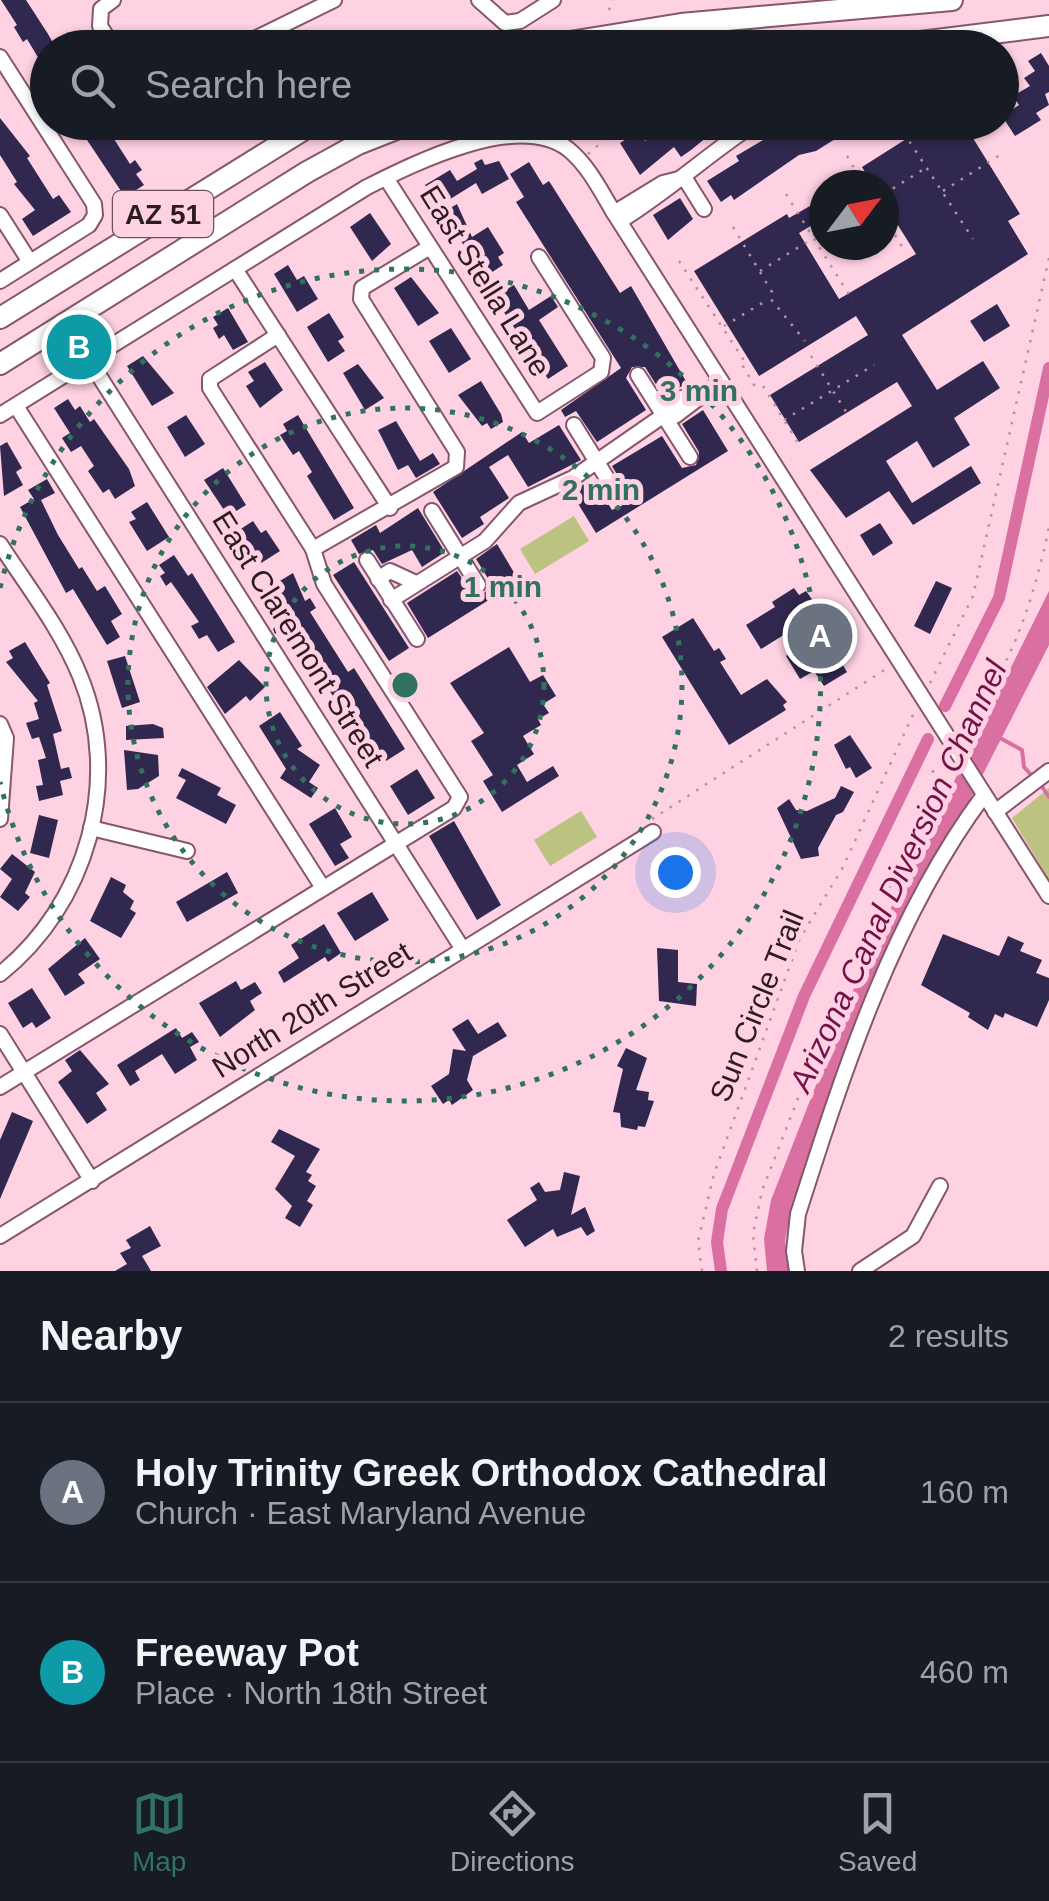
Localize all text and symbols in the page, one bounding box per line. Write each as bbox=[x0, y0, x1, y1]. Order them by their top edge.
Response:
search box bbox=[30, 30, 1019, 140]
icon: search bbox=[65, 58, 120, 113]
text: Search here bbox=[145, 64, 352, 106]
north arrow bbox=[809, 170, 899, 260]
street label: East Stella Lane bbox=[414, 179, 557, 382]
road number: AZ 51 bbox=[113, 191, 213, 237]
pin: B bbox=[46, 310, 112, 384]
text: 3 min bbox=[660, 374, 738, 407]
text: 2 min bbox=[562, 473, 640, 506]
street label: East Claremont Street bbox=[206, 505, 391, 773]
text: 1 min bbox=[464, 570, 542, 603]
pin: A bbox=[788, 598, 852, 674]
water label: Arizona Canal Diversion Channel bbox=[781, 654, 1014, 1099]
centre of rings bbox=[387, 667, 423, 703]
your location bbox=[650, 847, 701, 898]
street label: Sun Circle Trail bbox=[703, 905, 810, 1106]
street label: North 20th Street bbox=[206, 935, 418, 1084]
text: Nearby bbox=[40, 1312, 182, 1359]
text: 2 results bbox=[888, 1318, 1009, 1354]
text: Holy Trinity Greek Orthodox Cathedral bbox=[135, 1452, 828, 1494]
text: A bbox=[61, 1474, 84, 1510]
text: 160 m bbox=[920, 1474, 1009, 1510]
text: Church · East Maryland Avenue bbox=[135, 1495, 586, 1531]
text: Freeway Pot bbox=[135, 1632, 359, 1674]
text: B bbox=[61, 1654, 84, 1690]
text: 460 m bbox=[920, 1654, 1009, 1690]
text: Place · North 18th Street bbox=[135, 1675, 487, 1711]
tab: Map bbox=[132, 1786, 187, 1878]
tab: Directions bbox=[450, 1786, 575, 1878]
tab: Saved bbox=[838, 1786, 917, 1878]

